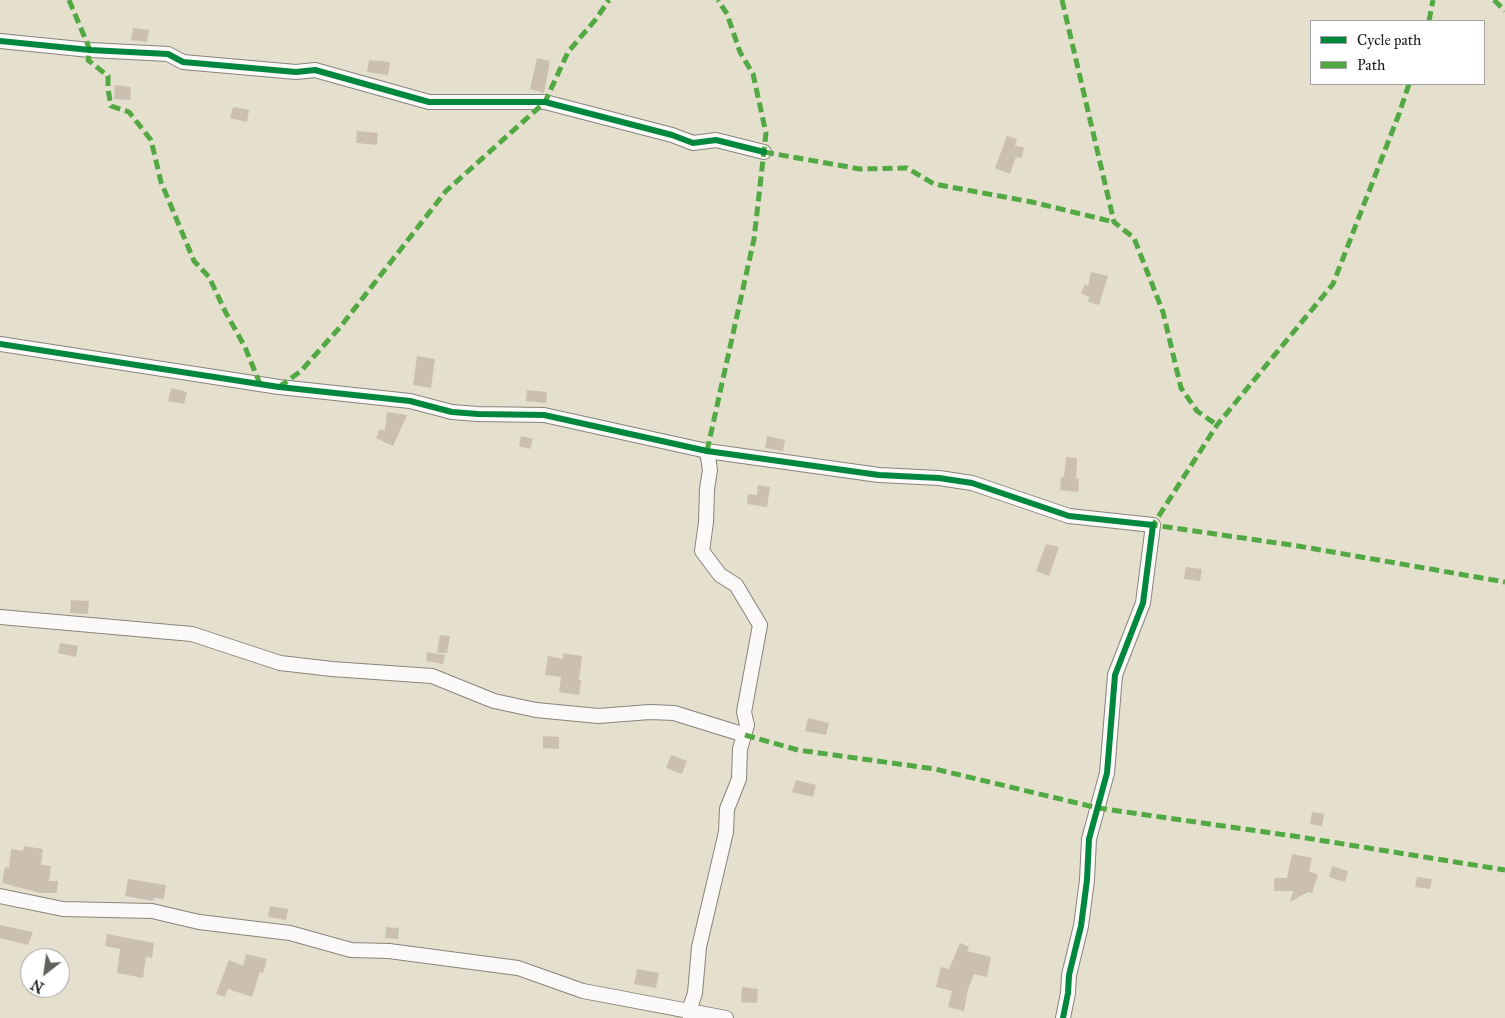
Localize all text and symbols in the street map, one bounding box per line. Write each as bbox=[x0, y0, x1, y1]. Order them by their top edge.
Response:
legend bbox=[1310, 20, 1485, 85]
text: Cycle path bbox=[1357, 31, 1421, 49]
text: Path bbox=[1357, 56, 1385, 74]
north arrow bbox=[20, 948, 70, 998]
text: N bbox=[28, 975, 47, 996]

